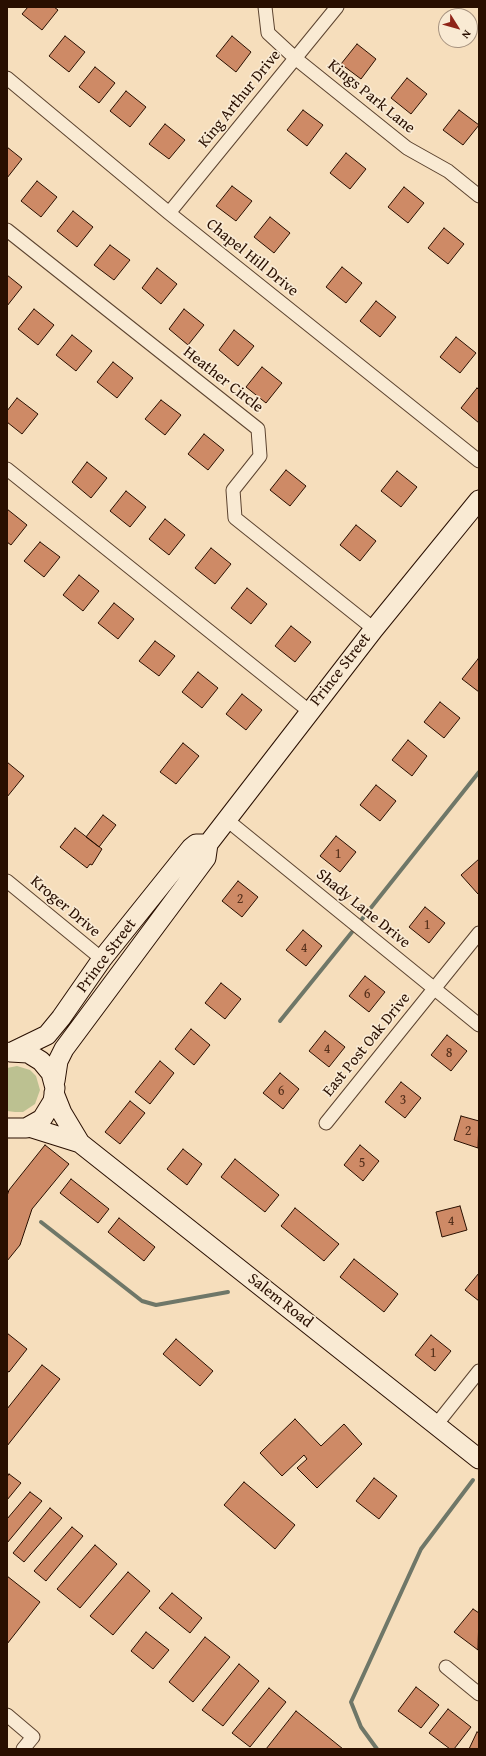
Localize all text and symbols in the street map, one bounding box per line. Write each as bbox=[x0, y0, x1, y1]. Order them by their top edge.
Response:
north arrow bbox=[438, 8, 478, 48]
text: N bbox=[458, 27, 475, 42]
street label: King Arthur Drive bbox=[195, 46, 285, 152]
street label: Kings Park Lane bbox=[323, 56, 419, 138]
street label: Chapel Hill Drive bbox=[202, 215, 302, 301]
street label: Heather Circle bbox=[179, 343, 267, 417]
street label: Prince Street bbox=[307, 630, 375, 710]
house number: 1 bbox=[335, 846, 341, 862]
street label: Shady Lane Drive bbox=[312, 865, 414, 953]
street label: Kroger Drive bbox=[26, 872, 104, 942]
house number: 2 bbox=[237, 891, 243, 907]
street label: Prince Street bbox=[73, 915, 141, 997]
house number: 1 bbox=[424, 917, 430, 933]
house number: 4 bbox=[301, 940, 307, 956]
house number: 6 bbox=[364, 986, 370, 1002]
street label: East Post Oak Drive bbox=[319, 989, 415, 1101]
house number: 4 bbox=[324, 1041, 330, 1057]
house number: 8 bbox=[446, 1045, 452, 1061]
house number: 6 bbox=[278, 1083, 284, 1099]
house number: 3 bbox=[400, 1092, 406, 1108]
house number: 2 bbox=[465, 1123, 471, 1139]
house number: 5 bbox=[359, 1155, 365, 1171]
house number: 4 bbox=[448, 1213, 454, 1229]
street label: Salem Road bbox=[244, 1270, 316, 1332]
house number: 1 bbox=[430, 1345, 436, 1361]

